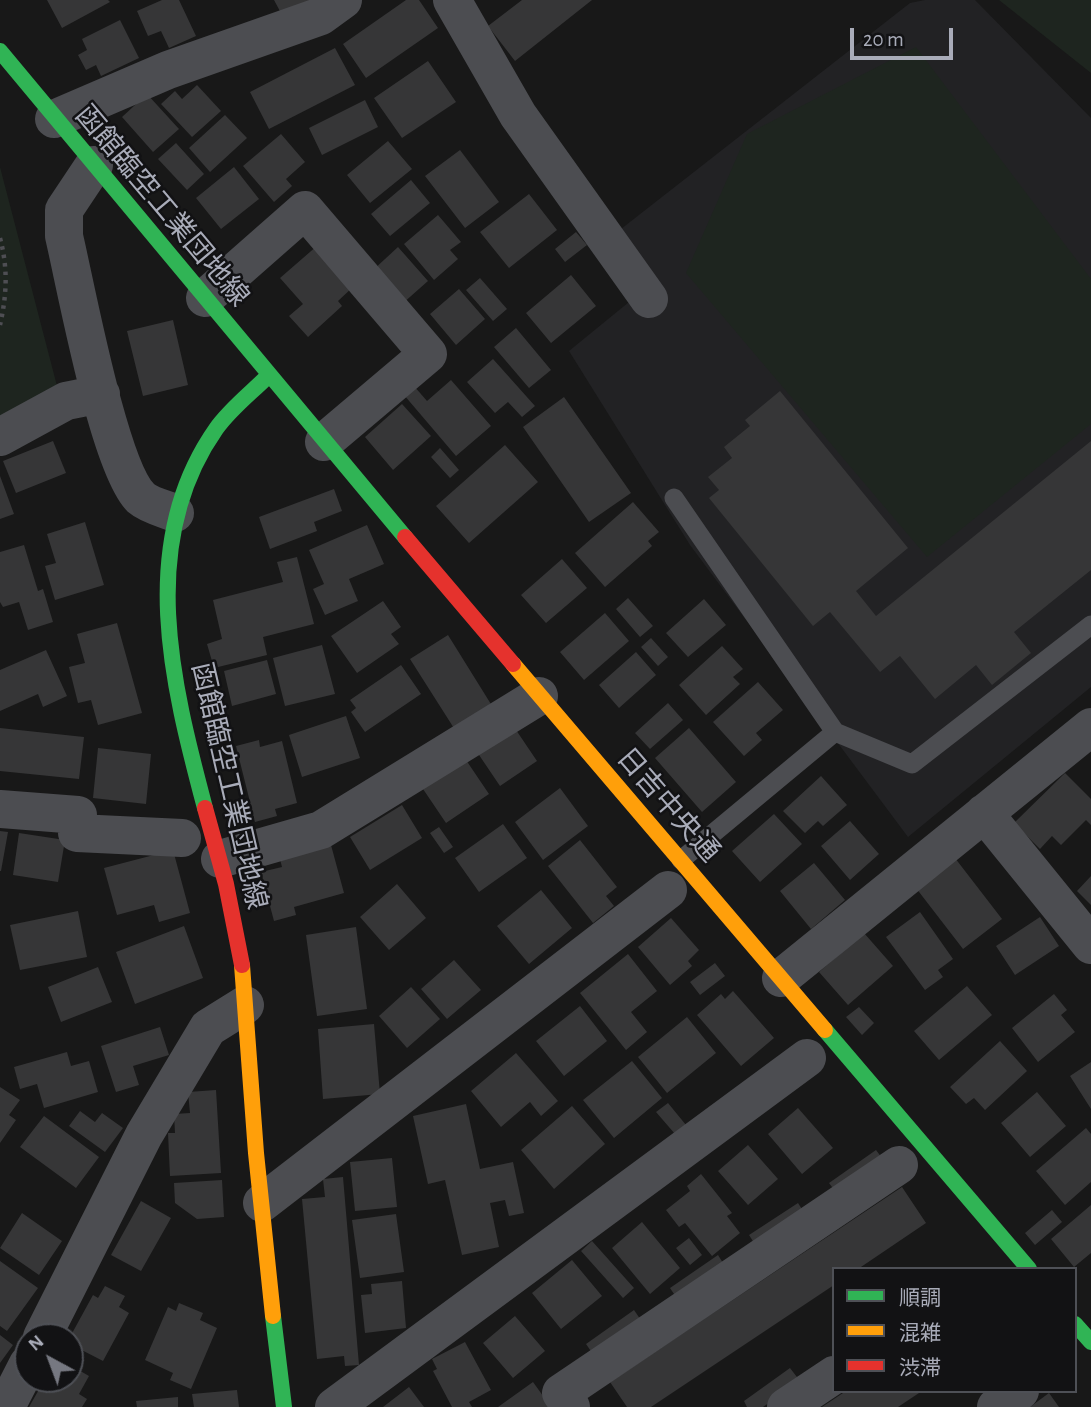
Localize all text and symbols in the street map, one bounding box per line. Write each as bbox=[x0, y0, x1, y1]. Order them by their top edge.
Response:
scale bar bbox=[853, 14, 956, 58]
text: 20 m bbox=[863, 29, 904, 50]
street label: 函館臨空工業団地線 bbox=[68, 99, 256, 313]
street label: 函館臨空工業団地線 bbox=[184, 659, 274, 913]
street label: 日吉中央通 bbox=[609, 741, 727, 869]
legend bbox=[832, 1267, 1077, 1393]
text: 順調 bbox=[899, 1288, 941, 1309]
north arrow bbox=[14, 1323, 84, 1393]
text: 混雑 bbox=[899, 1323, 941, 1344]
text: N bbox=[25, 1332, 47, 1355]
text: 渋滞 bbox=[899, 1358, 941, 1379]

